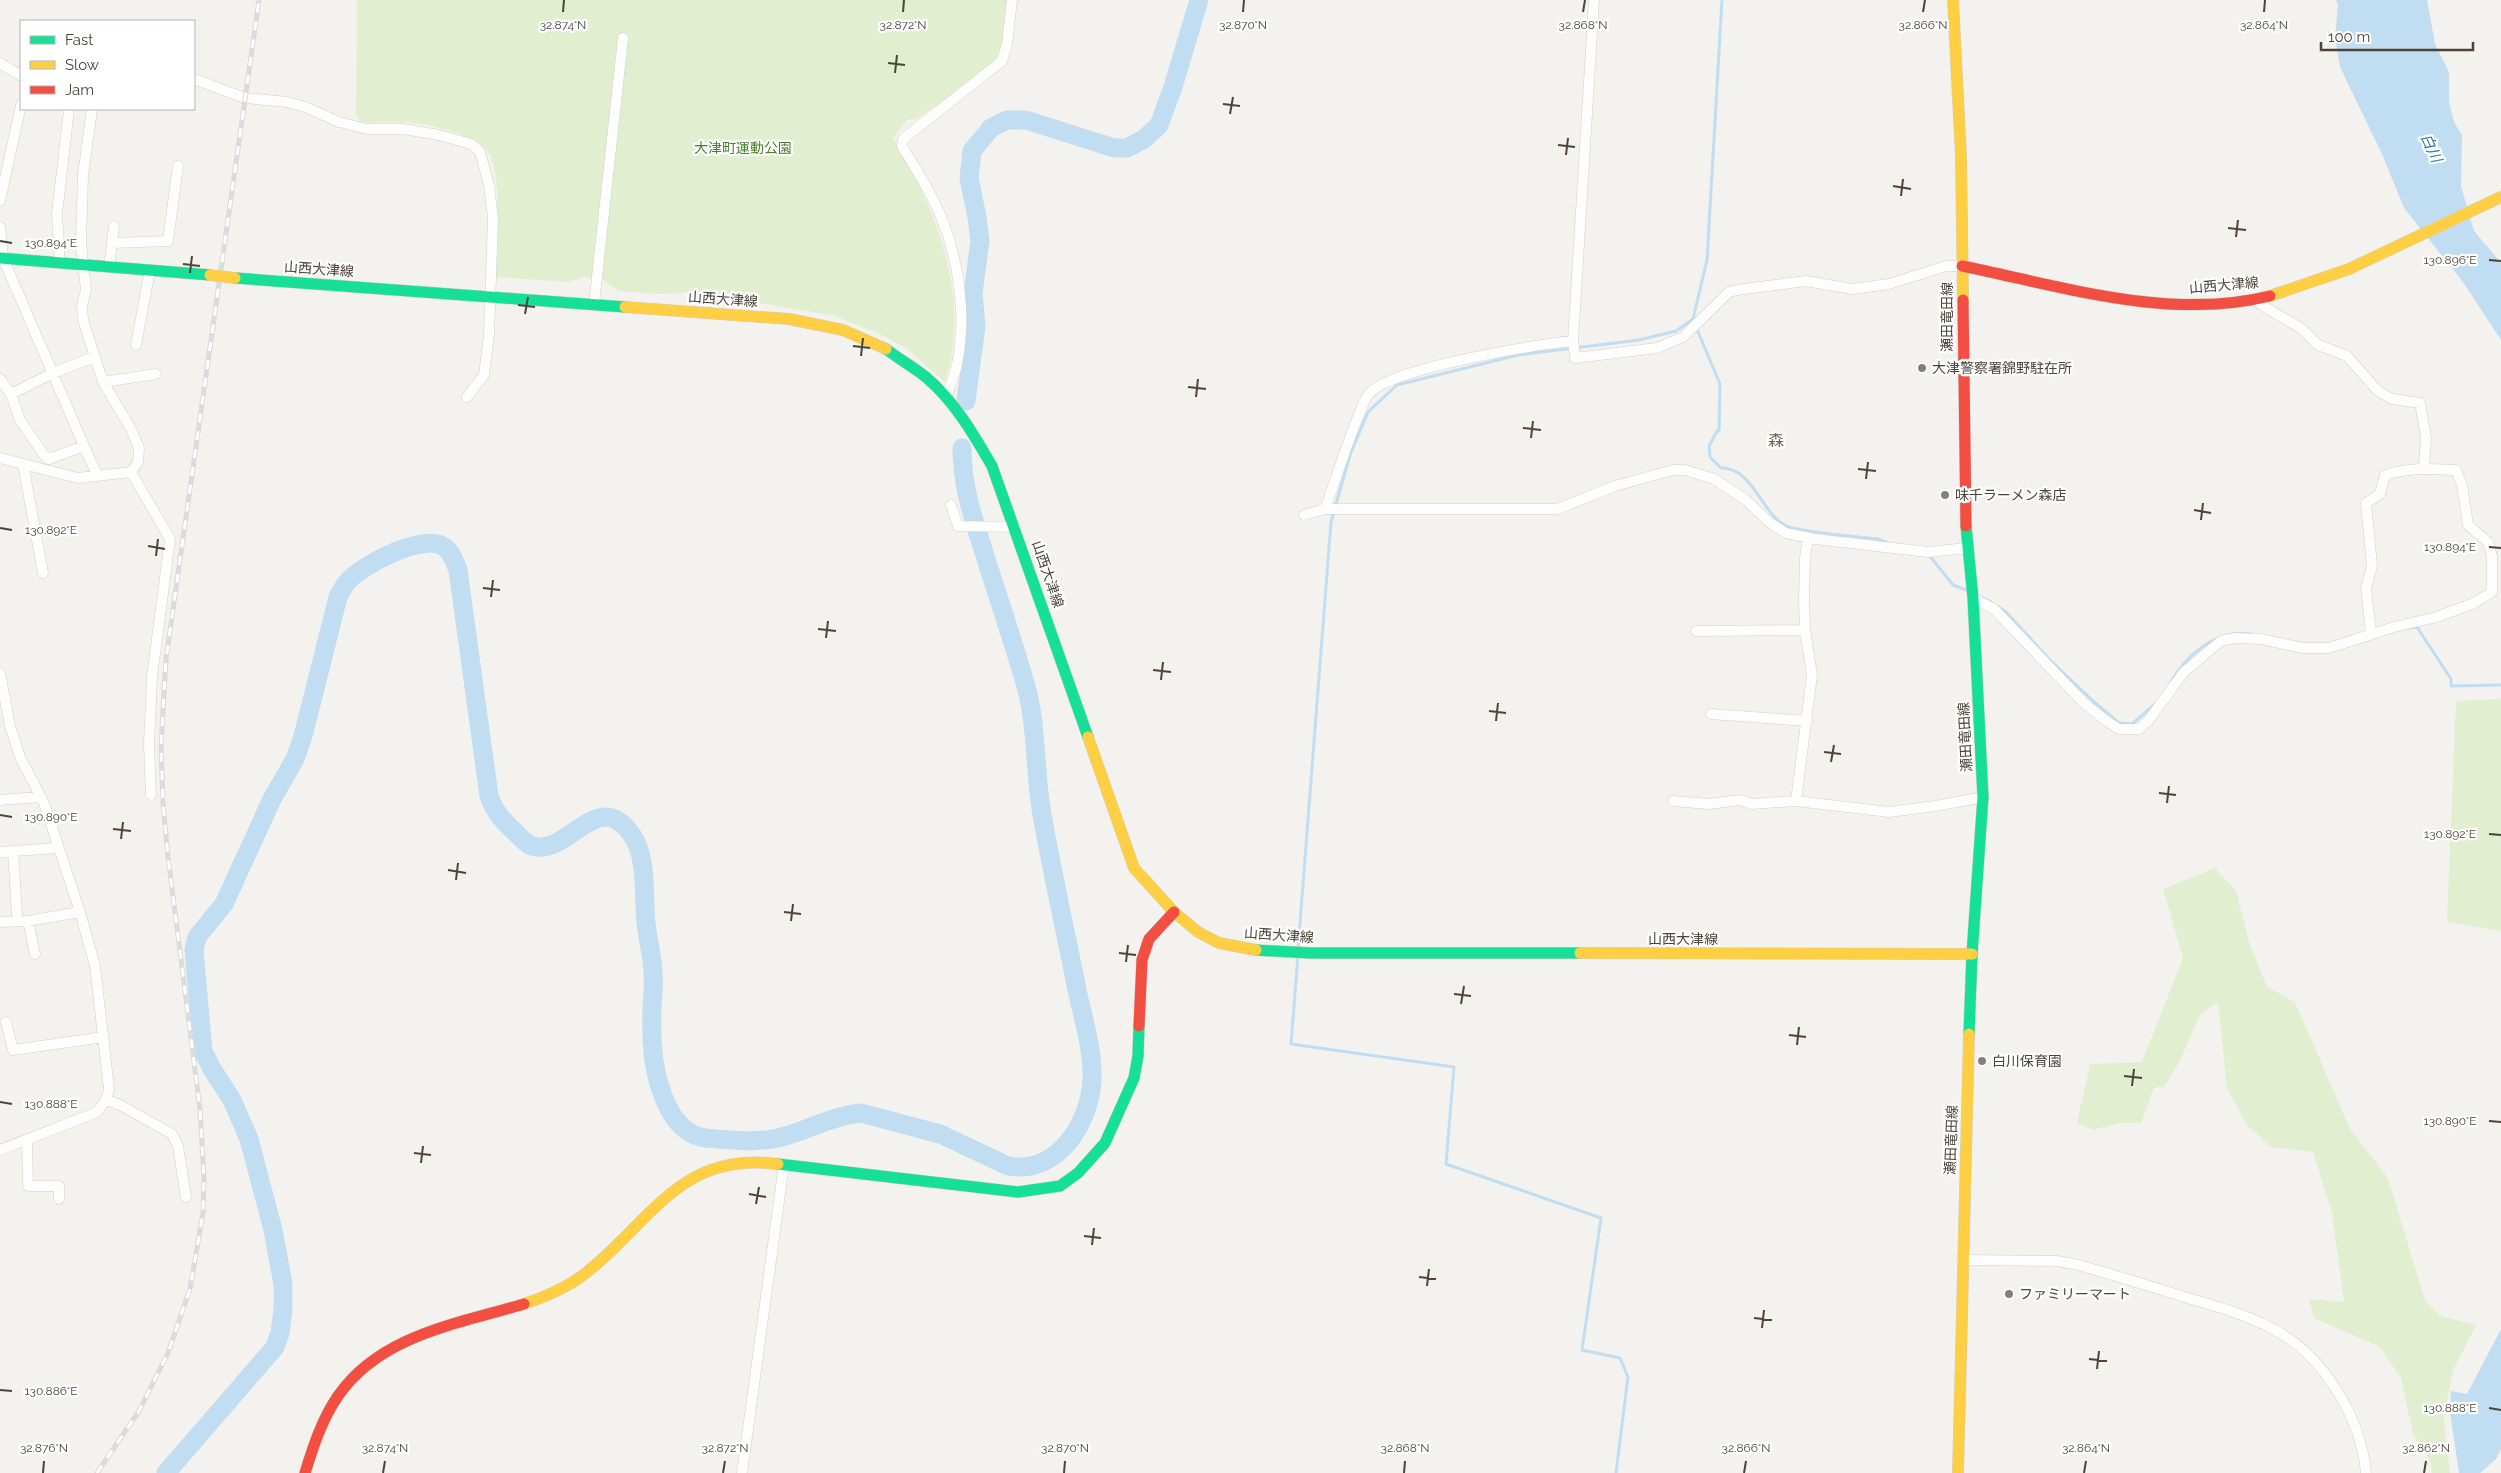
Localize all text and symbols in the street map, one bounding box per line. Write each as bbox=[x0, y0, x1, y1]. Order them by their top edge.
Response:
text: 32.874°N bbox=[540, 18, 586, 32]
text: 32.872°N bbox=[879, 18, 927, 32]
text: 32.870°N bbox=[1219, 18, 1267, 32]
text: 32.868°N bbox=[1559, 18, 1607, 32]
text: 32.866°N bbox=[1899, 18, 1947, 32]
text: 32.864°N bbox=[2240, 18, 2288, 32]
legend bbox=[20, 20, 195, 110]
scale bar bbox=[2321, 20, 2474, 52]
text: 100 m bbox=[2328, 28, 2370, 46]
text: Fast bbox=[65, 31, 93, 49]
text: Slow bbox=[65, 56, 99, 74]
text: Jam bbox=[65, 81, 94, 99]
water label: 白川 bbox=[2417, 131, 2446, 167]
park label: 大津町運動公園 bbox=[694, 140, 792, 156]
text: 130.894°E bbox=[25, 236, 77, 250]
text: 130.896°E bbox=[2423, 253, 2477, 267]
street label: 山西大津線 bbox=[284, 259, 354, 279]
street label: 山西大津線 bbox=[2188, 274, 2260, 296]
street label: 瀬田竜田線 bbox=[1939, 282, 1955, 352]
street label: 山西大津線 bbox=[688, 289, 758, 309]
place label: 大津警察署錦野駐在所 bbox=[1932, 360, 2072, 376]
marker: 大津警察署錦野駐在所 bbox=[1916, 362, 1928, 374]
district label: 森 bbox=[1768, 431, 1784, 450]
place label: 味千ラーメン森店 bbox=[1955, 487, 2066, 503]
marker: 味千ラーメン森店 bbox=[1939, 489, 1951, 501]
text: 130.892°E bbox=[25, 523, 77, 537]
street label: 山西大津線 bbox=[1029, 538, 1067, 610]
text: 130.894°E bbox=[2424, 540, 2476, 554]
street label: 瀬田竜田線 bbox=[1955, 702, 1975, 772]
text: 130.890°E bbox=[25, 810, 77, 824]
text: 130.892°E bbox=[2424, 827, 2476, 841]
street label: 山西大津線 bbox=[1244, 925, 1314, 945]
street label: 山西大津線 bbox=[1648, 931, 1718, 947]
place label: 白川保育園 bbox=[1992, 1053, 2062, 1069]
marker: 白川保育園 bbox=[1976, 1055, 1988, 1067]
text: 130.888°E bbox=[24, 1097, 78, 1111]
street label: 瀬田竜田線 bbox=[1942, 1105, 1960, 1175]
text: 130.890°E bbox=[2424, 1114, 2476, 1128]
place label: ファミリーマート bbox=[2019, 1286, 2131, 1302]
marker: ファミリーマート bbox=[2003, 1288, 2015, 1300]
text: 130.886°E bbox=[24, 1384, 78, 1398]
text: 130.888°E bbox=[2423, 1401, 2477, 1415]
text: 32.876°N bbox=[20, 1441, 68, 1455]
text: 32.874°N bbox=[362, 1441, 408, 1455]
text: 32.872°N bbox=[701, 1441, 749, 1455]
text: 32.870°N bbox=[1041, 1441, 1089, 1455]
text: 32.868°N bbox=[1381, 1441, 1429, 1455]
text: 32.866°N bbox=[1722, 1441, 1770, 1455]
text: 32.864°N bbox=[2062, 1441, 2110, 1455]
text: 32.862°N bbox=[2402, 1441, 2450, 1455]

